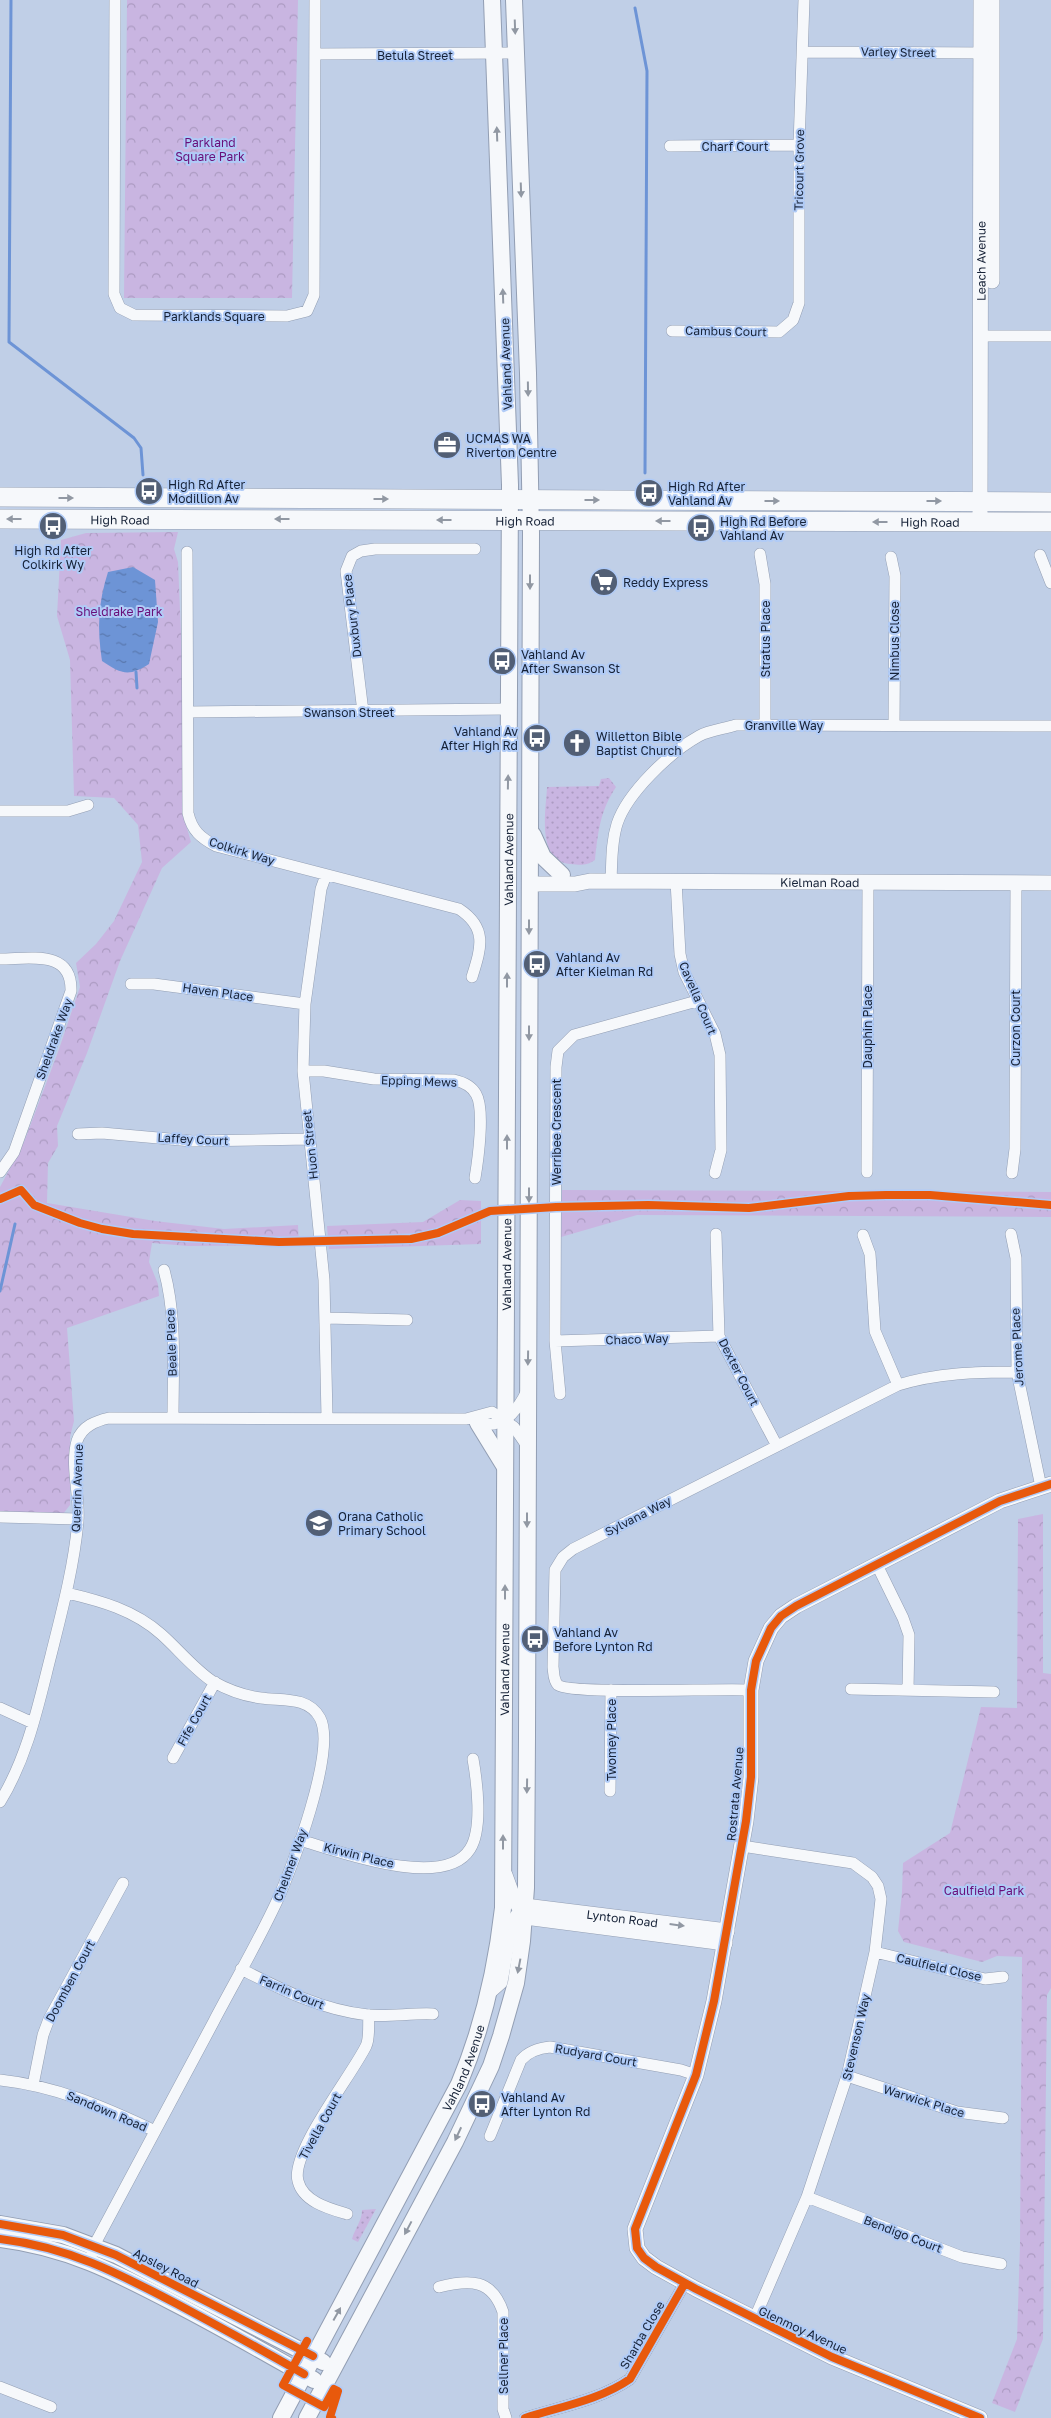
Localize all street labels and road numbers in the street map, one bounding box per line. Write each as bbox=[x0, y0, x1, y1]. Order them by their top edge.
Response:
street label: Varley Street bbox=[861, 44, 936, 60]
street label: Betula Street bbox=[377, 48, 453, 63]
street label: Tricourt Grove bbox=[791, 129, 807, 211]
street label: Charf Court bbox=[702, 139, 769, 154]
street label: Leach Avenue bbox=[973, 221, 988, 301]
street label: Parklands Square bbox=[163, 309, 265, 324]
street label: Vahland Avenue bbox=[497, 318, 515, 410]
street label: Cambus Court bbox=[685, 323, 767, 339]
street label: High Road bbox=[90, 512, 150, 527]
street label: High Road bbox=[495, 513, 555, 528]
street label: High Road bbox=[900, 514, 960, 529]
street label: Duxbury Place bbox=[339, 574, 365, 658]
street label: Stratus Place bbox=[758, 601, 773, 677]
street label: Nimbus Close bbox=[887, 601, 902, 681]
street label: Swanson Street bbox=[304, 705, 395, 720]
street label: Granville Way bbox=[745, 718, 824, 733]
street label: Vahland Avenue bbox=[500, 813, 516, 906]
street label: Colkirk Way bbox=[207, 834, 277, 868]
street label: Kielman Road bbox=[780, 874, 860, 890]
street label: Cavella Court bbox=[676, 959, 720, 1037]
street label: Haven Place bbox=[182, 980, 254, 1004]
street label: Dauphin Place bbox=[860, 986, 875, 1068]
street label: Curzon Court bbox=[1008, 990, 1023, 1066]
street label: Sheldrake Way bbox=[32, 996, 76, 1082]
street label: Epping Mews bbox=[381, 1072, 457, 1090]
street label: Werribee Crescent bbox=[549, 1079, 564, 1185]
street label: Huon Street bbox=[299, 1109, 321, 1180]
street label: Laffey Court bbox=[157, 1130, 229, 1148]
street label: Vahland Avenue bbox=[498, 1218, 514, 1311]
street label: Jerome Place bbox=[1007, 1308, 1027, 1386]
street label: Beale Place bbox=[162, 1309, 180, 1377]
street label: Chaco Way bbox=[605, 1330, 669, 1348]
street label: Dexter Court bbox=[716, 1336, 763, 1408]
street label: Querrin Avenue bbox=[68, 1444, 86, 1532]
street label: Sylvana Way bbox=[602, 1493, 674, 1539]
street label: Vahland Avenue bbox=[496, 1623, 512, 1716]
street label: Fife Court bbox=[174, 1691, 214, 1749]
street label: Twomey Place bbox=[604, 1699, 619, 1781]
street label: Rostrata Avenue bbox=[723, 1746, 747, 1842]
street label: Chelmer Way bbox=[270, 1827, 310, 1903]
street label: Kirwin Place bbox=[322, 1839, 396, 1871]
street label: Lynton Road bbox=[586, 1906, 659, 1930]
street label: Doomben Court bbox=[42, 1937, 98, 2024]
street label: Caulfield Close bbox=[895, 1950, 983, 1984]
street label: Farrin Court bbox=[257, 1972, 327, 2012]
street label: Stevenson Way bbox=[839, 1992, 873, 2082]
street label: Vahland Avenue bbox=[438, 2023, 487, 2114]
street label: Rudyard Court bbox=[554, 2040, 638, 2070]
street label: Warwick Place bbox=[882, 2082, 966, 2120]
street label: Sandown Road bbox=[65, 2087, 149, 2135]
street label: Tivella Court bbox=[296, 2090, 345, 2162]
street label: Bendigo Court bbox=[862, 2212, 945, 2256]
street label: Apsley Road bbox=[131, 2245, 201, 2291]
street label: Sharba Close bbox=[616, 2298, 668, 2372]
street label: Glenmoy Avenue bbox=[756, 2303, 850, 2357]
street label: Sellner Place bbox=[496, 2318, 511, 2394]

